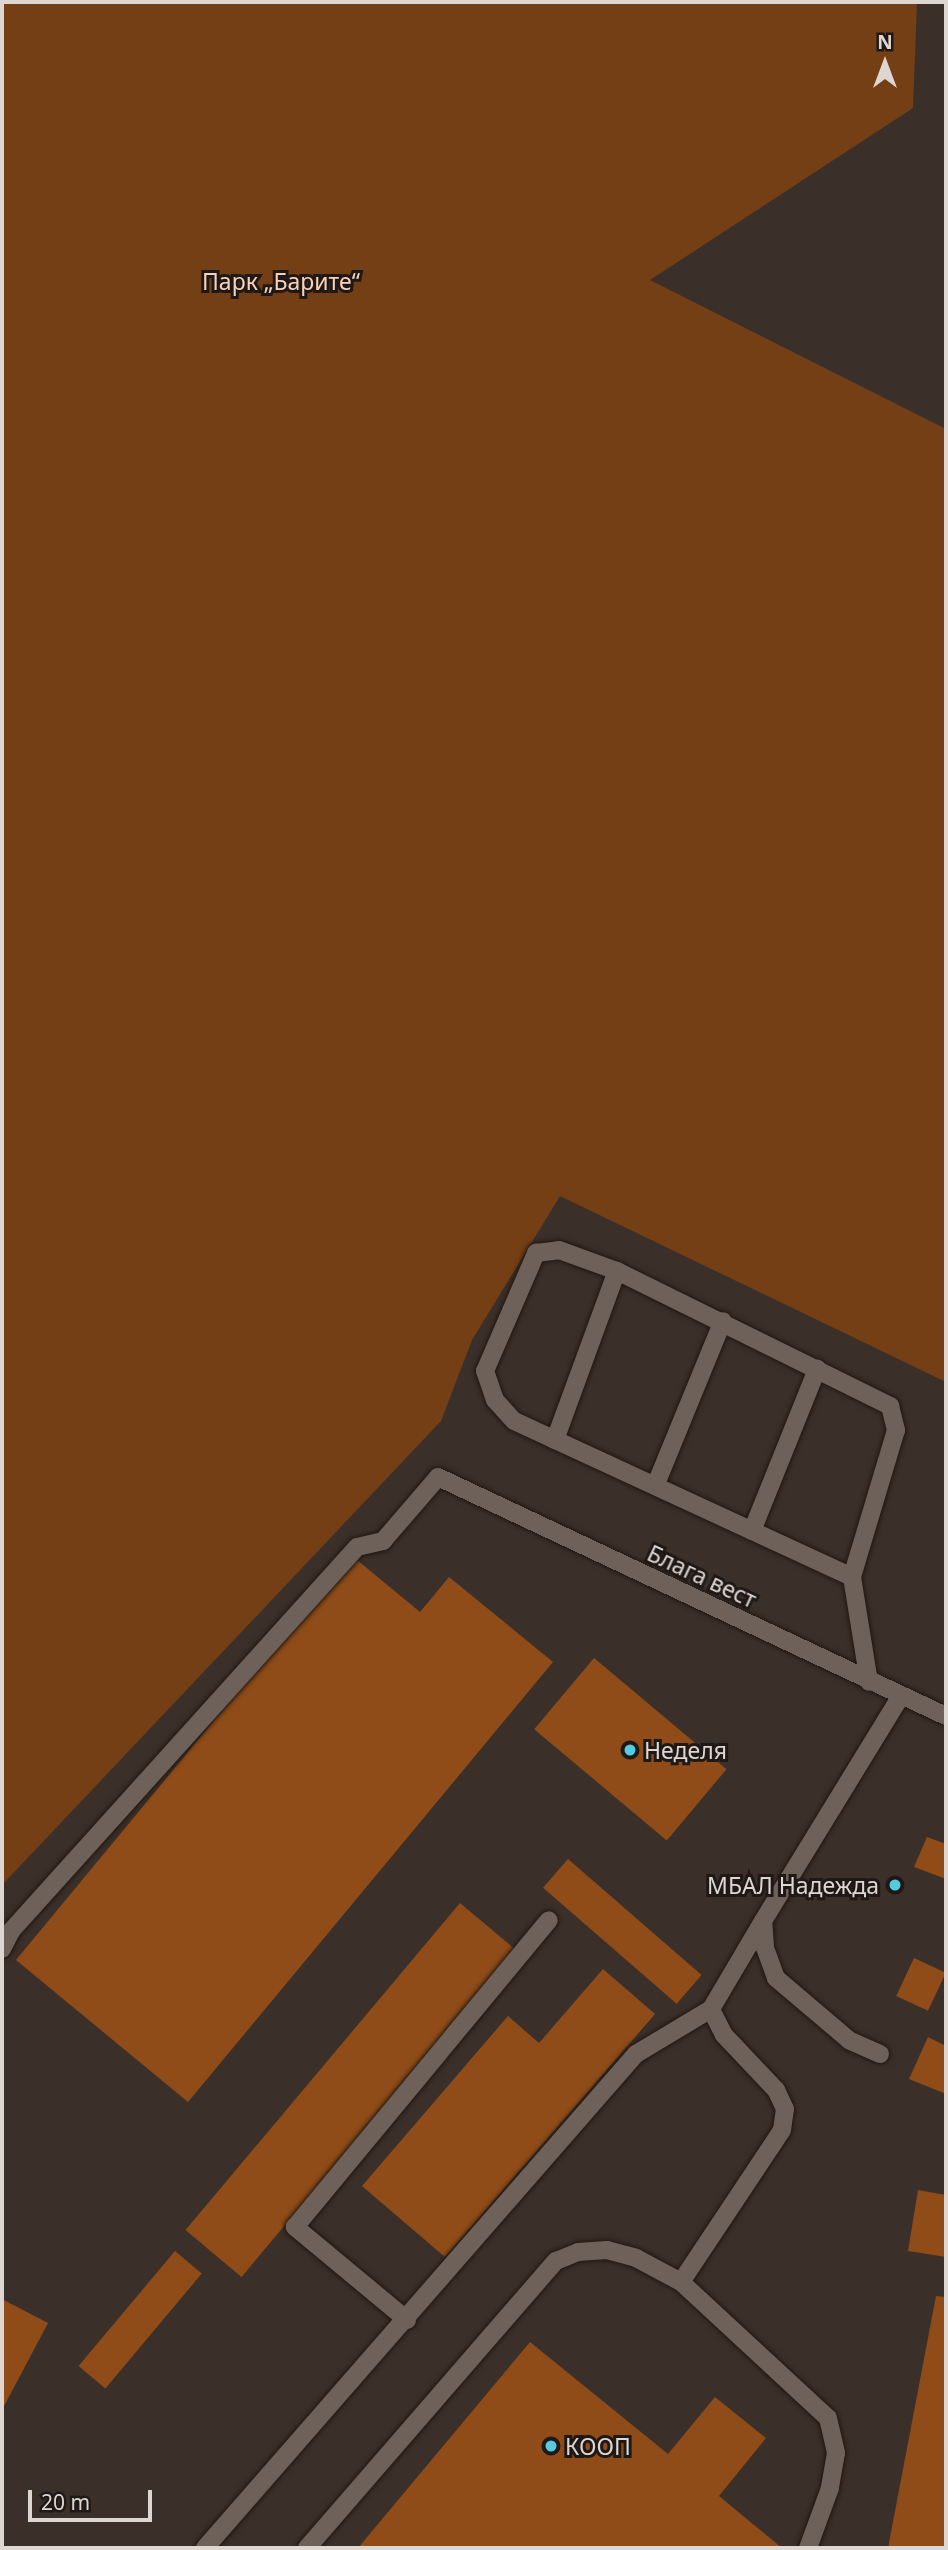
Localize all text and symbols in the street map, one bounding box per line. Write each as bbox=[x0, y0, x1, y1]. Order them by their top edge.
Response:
north arrow bbox=[850, 28, 920, 98]
text: N bbox=[877, 29, 893, 55]
park label: Парк „Барите“ bbox=[202, 267, 360, 295]
street label: Блага вест bbox=[643, 1539, 761, 1613]
place label: Неделя bbox=[644, 1736, 727, 1764]
marker: Неделя bbox=[622, 1742, 638, 1758]
place label: МБАЛ Надежда bbox=[707, 1871, 879, 1899]
marker: МБАЛ Надежда bbox=[885, 1875, 905, 1895]
place label: КООП bbox=[565, 2432, 631, 2460]
marker: КООП bbox=[543, 2438, 559, 2454]
scale bar bbox=[32, 2476, 156, 2520]
text: 20 m bbox=[41, 2488, 90, 2516]

